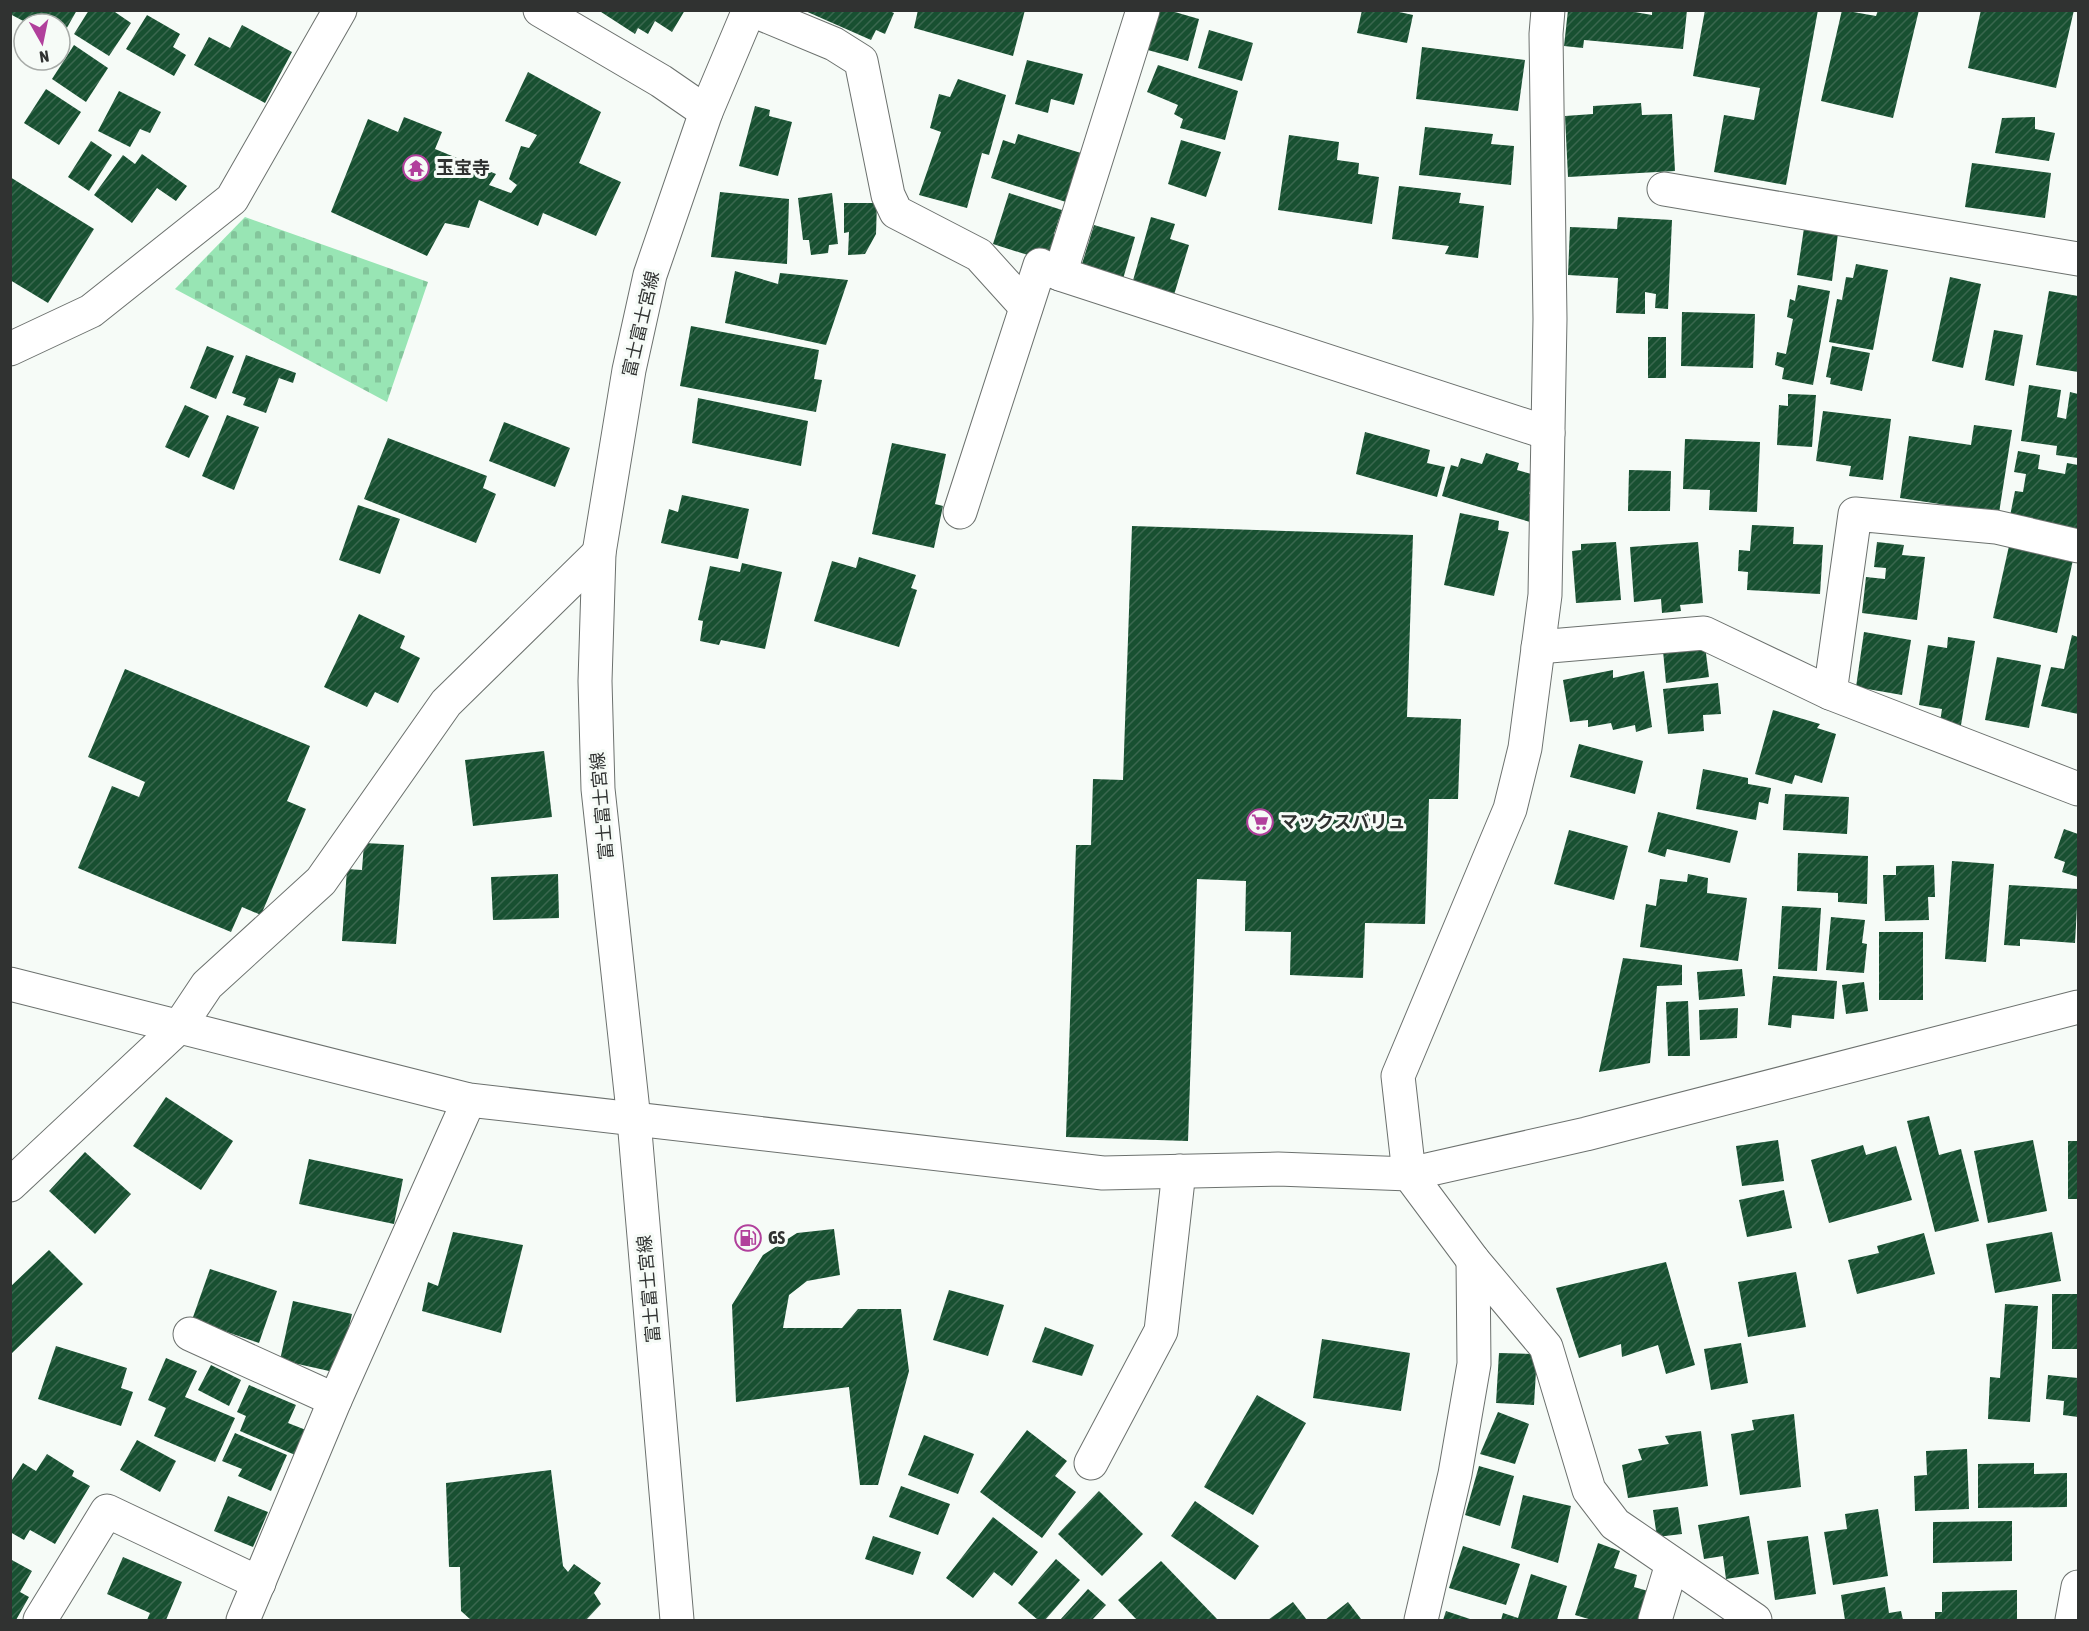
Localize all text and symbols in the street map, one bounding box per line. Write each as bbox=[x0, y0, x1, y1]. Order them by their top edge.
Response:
north arrow bbox=[12, 12, 72, 72]
text: N bbox=[38, 47, 50, 66]
temple icon: 玉宝寺 bbox=[401, 153, 431, 183]
place label: 玉宝寺 bbox=[436, 157, 490, 178]
street label: 富士富士宮線 bbox=[618, 269, 663, 379]
street label: 富士富士宮線 bbox=[586, 751, 617, 861]
supermarket icon: マックスバリュ bbox=[1245, 807, 1275, 837]
place label: マックスバリュ bbox=[1280, 811, 1405, 832]
fuel station icon: GS bbox=[733, 1223, 763, 1253]
place label: GS bbox=[768, 1227, 786, 1248]
street label: 富士富士宮線 bbox=[633, 1234, 664, 1344]

